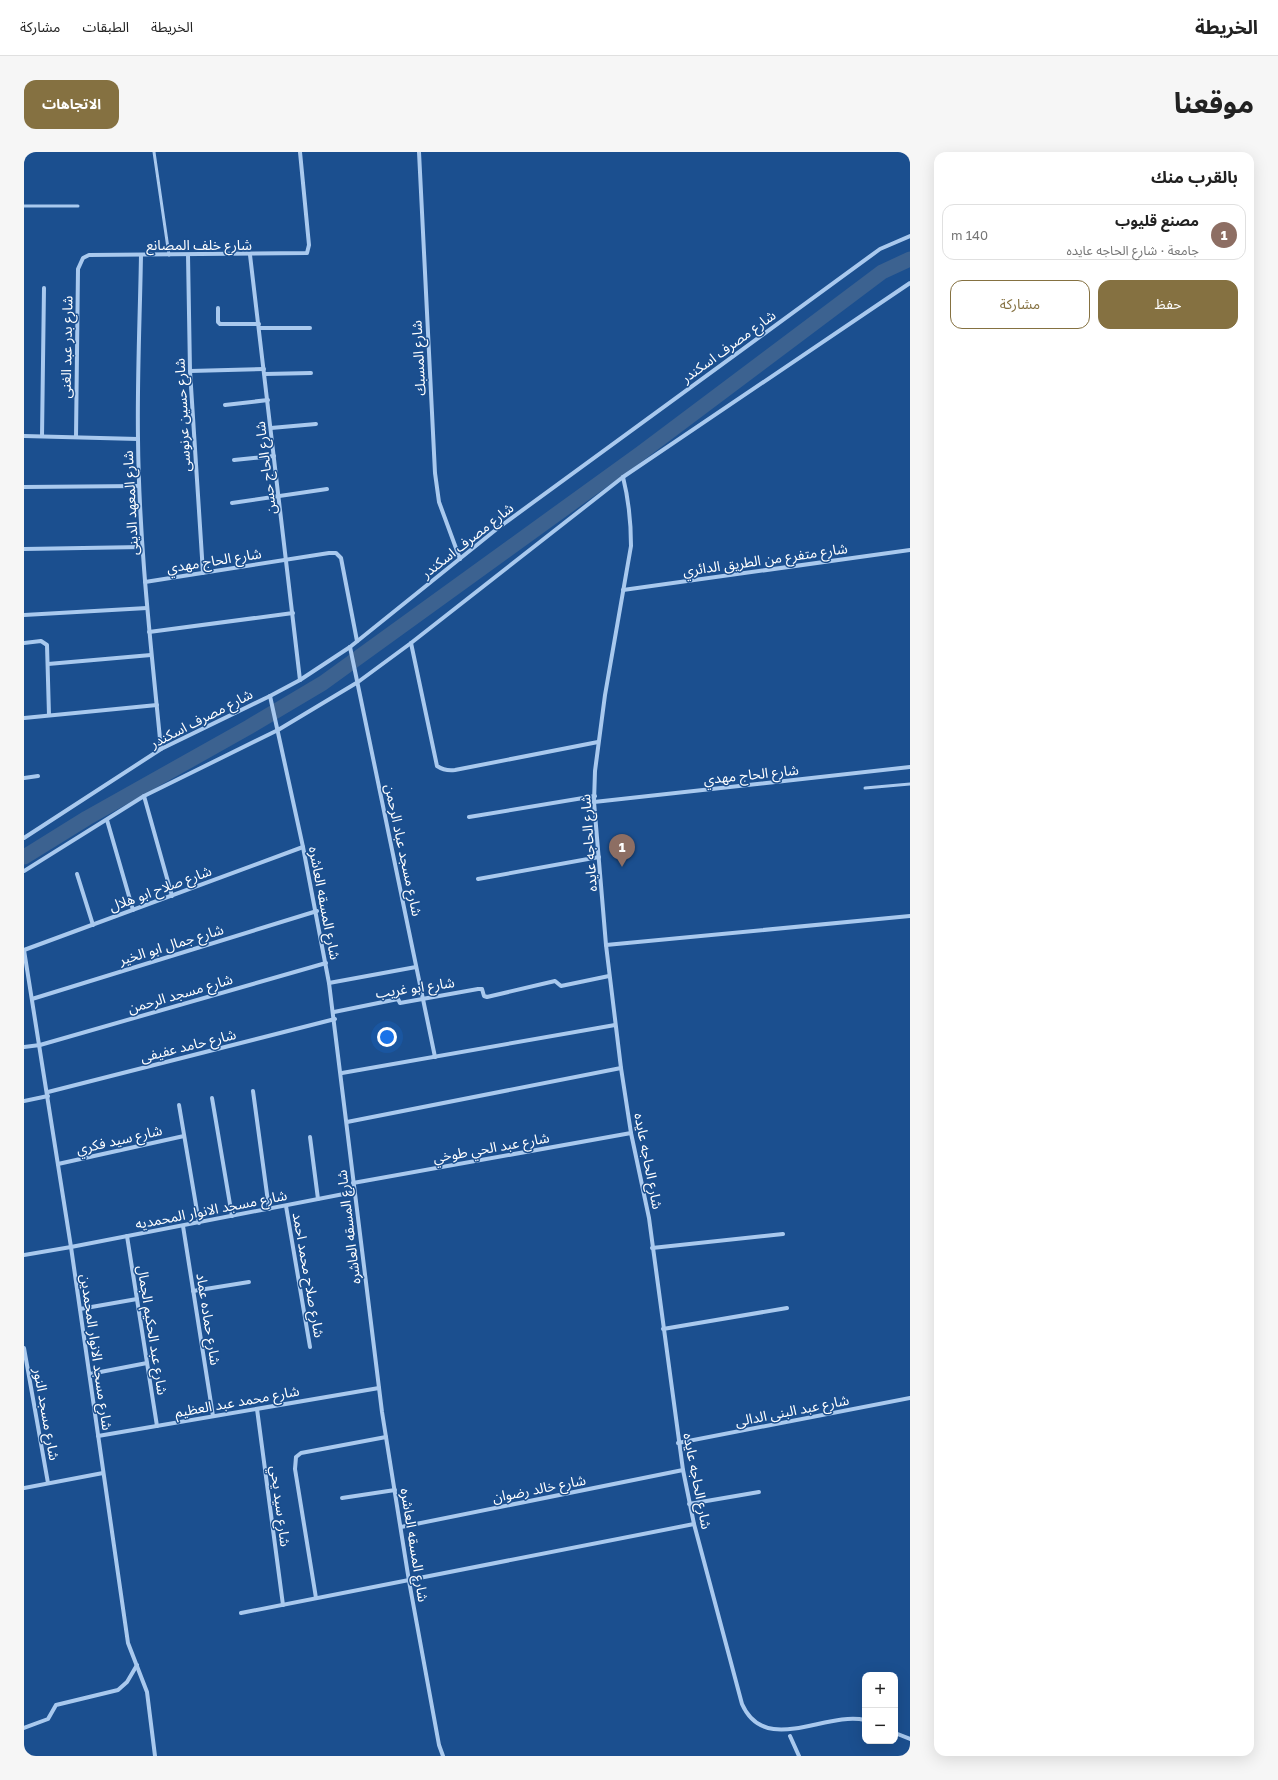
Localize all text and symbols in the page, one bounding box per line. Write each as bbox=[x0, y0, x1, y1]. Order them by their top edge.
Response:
text: الخريطة bbox=[1195, 15, 1258, 38]
text: مشاركة bbox=[20, 18, 60, 35]
text: الطبقات bbox=[82, 18, 129, 35]
text: الخريطة bbox=[151, 18, 193, 35]
button: الاتجاهات bbox=[24, 80, 119, 129]
text: موقعنا bbox=[1174, 86, 1254, 119]
text: بالقرب منك bbox=[1151, 166, 1238, 187]
text: مصنع قليوب bbox=[1115, 211, 1199, 229]
text: 140 m bbox=[951, 227, 988, 243]
text: 1 bbox=[1221, 227, 1227, 243]
street label: شارع خلف المصانع bbox=[146, 236, 252, 256]
text: جامعة · شارع الحاجه عايده bbox=[1067, 242, 1199, 258]
button: مشاركة bbox=[950, 280, 1090, 329]
button: حفظ bbox=[1098, 280, 1238, 329]
street label: شارع بدر عبد الغنى bbox=[57, 295, 78, 399]
street label: شارع مصرف اسكندر bbox=[677, 306, 780, 389]
street label: شارع المسبك bbox=[408, 320, 431, 396]
street label: شارع حسين عرنوسى bbox=[171, 358, 196, 472]
street label: شارع الحاج حسن bbox=[251, 420, 282, 515]
street label: شارع المعهد الدينى bbox=[119, 450, 144, 556]
street label: شارع مصرف اسكندر bbox=[417, 499, 518, 584]
street label: شارع متفرع من الطريق الدائري bbox=[682, 539, 849, 582]
street label: شارع الحاج مهدي bbox=[165, 544, 263, 579]
street label: شارع مصرف اسكندر bbox=[146, 685, 256, 754]
street label: شارع الحاج مهدي bbox=[703, 761, 800, 791]
street label: شارع مسجد عباد الرحمن bbox=[379, 782, 426, 918]
street label: شارع الحاجه عايده bbox=[576, 793, 603, 892]
pin: 1 bbox=[609, 834, 635, 867]
street label: شارع المسقه العاشره bbox=[303, 845, 344, 962]
street label: شارع صلاح ابو هلال bbox=[107, 862, 215, 917]
street label: شارع جمال ابو الخير bbox=[116, 920, 226, 971]
street label: شارع مسجد الرحمن bbox=[126, 970, 235, 1019]
street label: شارع ابو غريب bbox=[374, 973, 456, 1004]
street label: شارع حامد عفيفى bbox=[138, 1025, 238, 1068]
your location bbox=[377, 1027, 397, 1047]
street label: شارع الحاجه عايده bbox=[628, 1111, 667, 1211]
street label: شارع سيد فكري bbox=[74, 1121, 164, 1160]
street label: شارع عبد الحي طوخي bbox=[431, 1128, 551, 1169]
street label: شارع المسقه العاشره bbox=[333, 1169, 366, 1285]
street label: شارع مسجد الانوار المحمديه bbox=[134, 1186, 289, 1235]
street label: شارع صلاح محمد احمد bbox=[287, 1211, 328, 1339]
street label: شارع عبد الحكيم الجمال bbox=[131, 1264, 172, 1396]
street label: شارع حماده عماد bbox=[190, 1272, 225, 1367]
street label: شارع مسجد الانوار المحمدين bbox=[75, 1273, 116, 1432]
street label: شارع مسجد النور bbox=[27, 1366, 63, 1462]
street label: شارع محمد عبد العظيم bbox=[173, 1382, 301, 1423]
street label: شارع عبد البنى الدالى bbox=[734, 1391, 851, 1432]
street label: شارع الحاجه عايده bbox=[677, 1431, 716, 1531]
street label: شارع سيد يحي bbox=[264, 1465, 294, 1548]
street label: شارع خالد رضوان bbox=[491, 1471, 588, 1508]
street label: شارع المسقه العاشره bbox=[395, 1487, 432, 1604]
map controls bbox=[862, 1672, 898, 1744]
button: + bbox=[862, 1672, 898, 1708]
button: − bbox=[862, 1708, 898, 1744]

